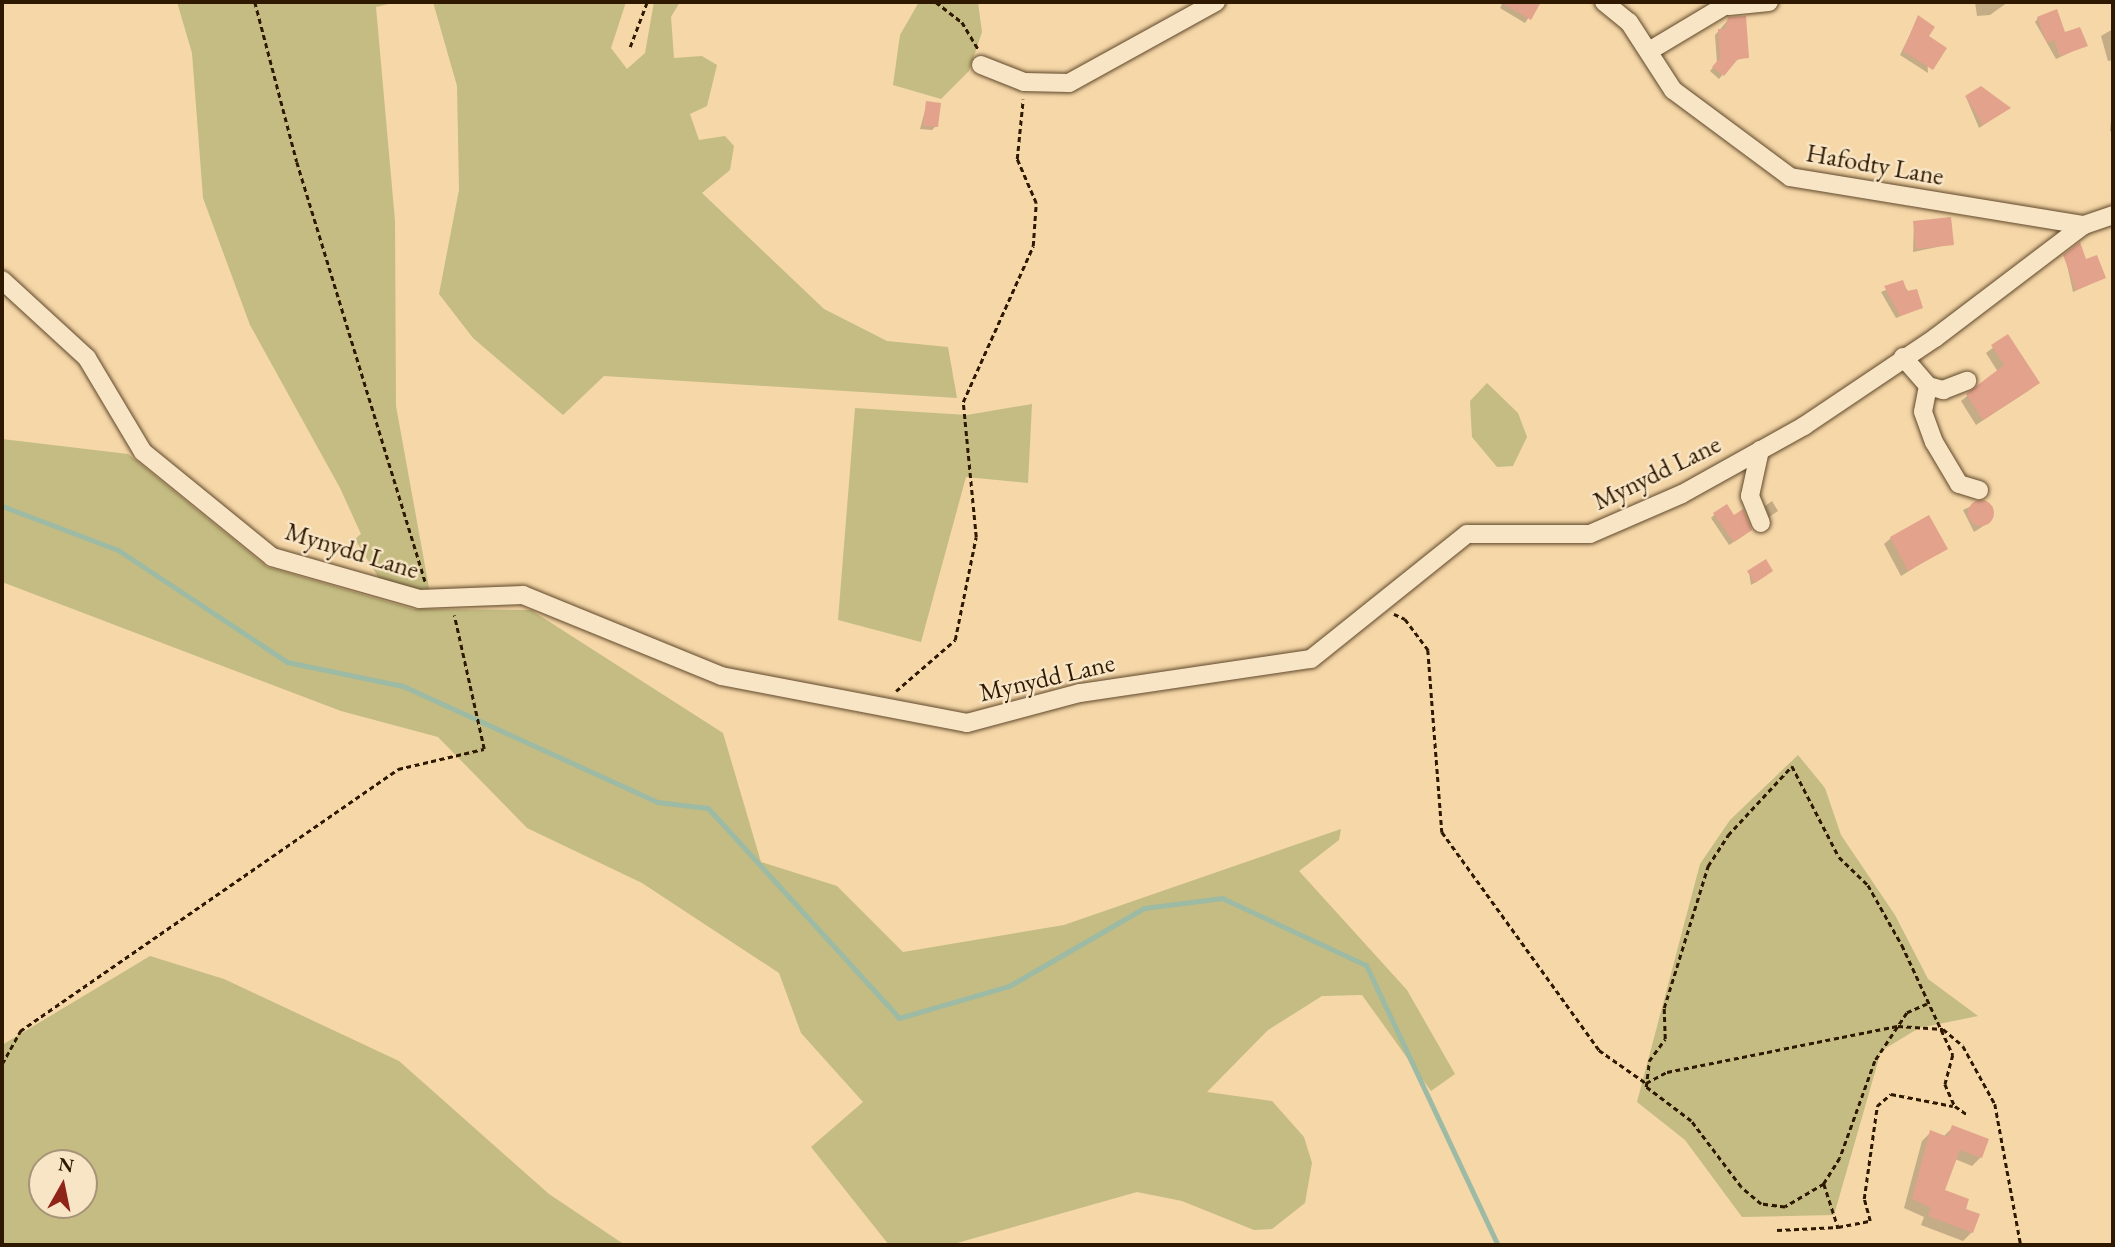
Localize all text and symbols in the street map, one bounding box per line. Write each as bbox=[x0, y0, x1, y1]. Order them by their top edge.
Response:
street label: Hafodty Lane bbox=[1804, 138, 1946, 192]
street label: Mynydd Lane bbox=[1588, 429, 1726, 517]
street label: Mynydd Lane bbox=[281, 516, 423, 586]
street label: Mynydd Lane bbox=[976, 647, 1118, 709]
north arrow bbox=[28, 1149, 98, 1219]
text: N bbox=[57, 1151, 76, 1178]

